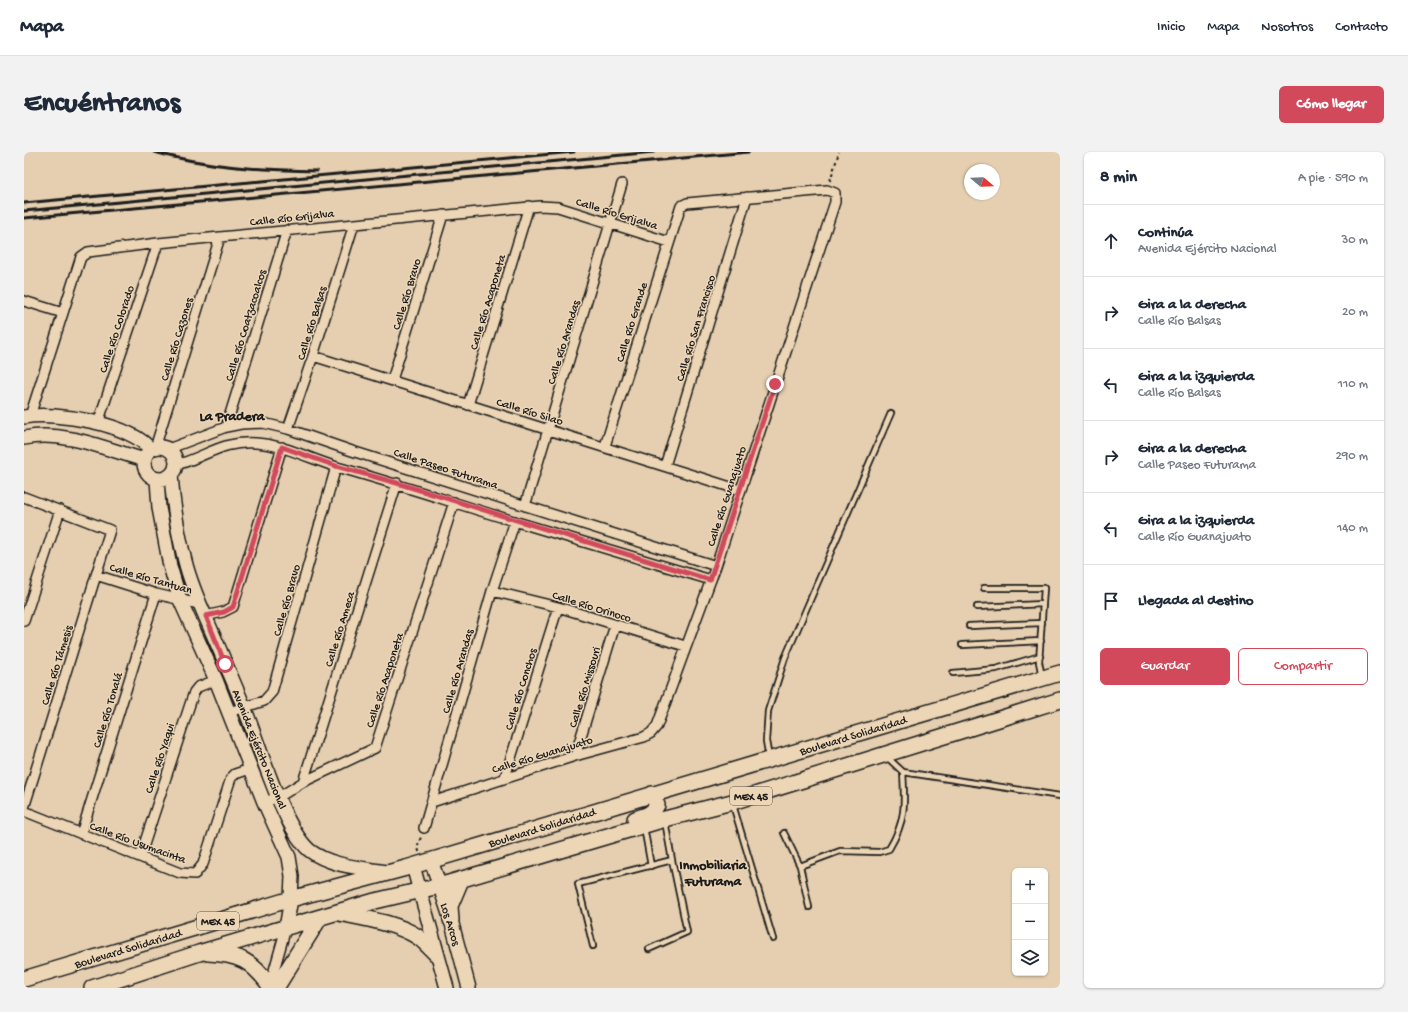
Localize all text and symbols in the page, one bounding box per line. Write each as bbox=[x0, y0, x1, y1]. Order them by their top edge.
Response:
text: Mapa bbox=[20, 16, 64, 39]
text: Inicio bbox=[1157, 19, 1185, 36]
text: Mapa bbox=[1207, 19, 1239, 36]
text: Nosotros bbox=[1261, 19, 1313, 36]
text: Contacto bbox=[1335, 19, 1388, 36]
button: Cómo llegar bbox=[1279, 86, 1384, 123]
text: Encuéntranos bbox=[24, 88, 180, 121]
north arrow bbox=[964, 164, 1000, 200]
text: 8 min bbox=[1100, 168, 1137, 188]
text: A pie · 590 m bbox=[1298, 171, 1368, 186]
street label: Calle Río Grijalva bbox=[574, 196, 659, 234]
street label: Calle Río Grijalva bbox=[249, 208, 335, 230]
text: Continúa bbox=[1138, 224, 1193, 242]
icon: ahead bbox=[1100, 230, 1122, 252]
text: 30 m bbox=[1342, 233, 1368, 248]
text: Avenida Ejército Nacional bbox=[1138, 242, 1277, 257]
street label: Calle Río Acaponeta bbox=[468, 253, 510, 352]
street label: Calle Río Bravo bbox=[390, 257, 425, 332]
street label: Calle Río Coatzacoalcos bbox=[223, 268, 271, 383]
street label: Calle Río San Francisco bbox=[674, 274, 720, 383]
street label: Calle Río Grande bbox=[614, 280, 652, 364]
street label: Calle Río Colorado bbox=[97, 284, 139, 375]
street label: Calle Río Balsas bbox=[295, 284, 331, 362]
street label: Calle Río Cazones bbox=[159, 296, 197, 383]
text: Gira a la derecha bbox=[1138, 296, 1246, 314]
street label: Calle Río Arandas bbox=[545, 298, 585, 386]
icon: right bbox=[1100, 302, 1122, 324]
text: 20 m bbox=[1342, 305, 1368, 320]
text: Calle Río Balsas bbox=[1138, 314, 1221, 329]
text: Gira a la izquierda bbox=[1138, 368, 1254, 386]
icon: left bbox=[1100, 374, 1122, 396]
route end bbox=[766, 375, 784, 393]
text: 110 m bbox=[1338, 377, 1368, 392]
text: Calle Río Balsas bbox=[1138, 386, 1221, 401]
street label: Calle Río Silao bbox=[494, 396, 565, 430]
district label: La Pradera bbox=[200, 409, 266, 426]
text: Gira a la derecha bbox=[1138, 440, 1246, 458]
street label: Calle Río Guanajuato bbox=[705, 445, 751, 549]
street label: Calle Paseo Futurama bbox=[391, 446, 500, 493]
icon: right bbox=[1100, 446, 1122, 468]
text: 290 m bbox=[1335, 449, 1368, 464]
text: Calle Paseo Futurama bbox=[1138, 458, 1256, 473]
text: Gira a la izquierda bbox=[1138, 512, 1254, 530]
icon: left bbox=[1100, 518, 1122, 540]
text: 140 m bbox=[1337, 521, 1368, 536]
text: Calle Río Guanajuato bbox=[1138, 530, 1251, 545]
street label: Calle Río Tantuan bbox=[108, 561, 194, 598]
street label: Calle Río Bravo bbox=[271, 563, 305, 638]
street label: Calle Río Orinoco bbox=[550, 589, 633, 627]
street label: Calle Río Ameca bbox=[323, 590, 359, 669]
icon: arrive bbox=[1100, 590, 1122, 612]
text: Llegada al destino bbox=[1138, 592, 1254, 610]
street label: Calle Río Támesis bbox=[39, 623, 77, 707]
street label: Calle Río Arandas bbox=[440, 627, 478, 715]
street label: Calle Río Acaponeta bbox=[364, 631, 408, 730]
street label: Calle Río Missouri bbox=[567, 645, 605, 730]
street label: Calle Río Conchos bbox=[503, 646, 541, 732]
button: Guardar bbox=[1100, 648, 1230, 685]
button: Compartir bbox=[1238, 648, 1368, 685]
route start bbox=[216, 655, 234, 673]
street label: Calle Río Tonalá bbox=[91, 671, 127, 750]
street label: Avenida Ejército Nacional bbox=[228, 688, 289, 812]
street label: Boulevard Solidaridad bbox=[797, 714, 910, 760]
street label: Calle Río Yaqui bbox=[143, 721, 179, 796]
street label: Calle Río Guanajuato bbox=[491, 734, 595, 778]
road number: MEX 45 bbox=[730, 787, 772, 805]
street label: Boulevard Solidaridad bbox=[486, 806, 599, 852]
street label: Calle Río Usumacinta bbox=[87, 820, 188, 868]
district label: Inmobiliaria Futurama bbox=[679, 858, 748, 891]
map controls bbox=[1012, 868, 1048, 976]
button: + bbox=[1012, 868, 1048, 904]
street label: Los Arcos bbox=[436, 902, 462, 948]
button: − bbox=[1012, 904, 1048, 940]
road number: MEX 45 bbox=[197, 912, 239, 930]
street label: Boulevard Solidaridad bbox=[72, 927, 185, 973]
button: layers bbox=[1012, 940, 1048, 976]

